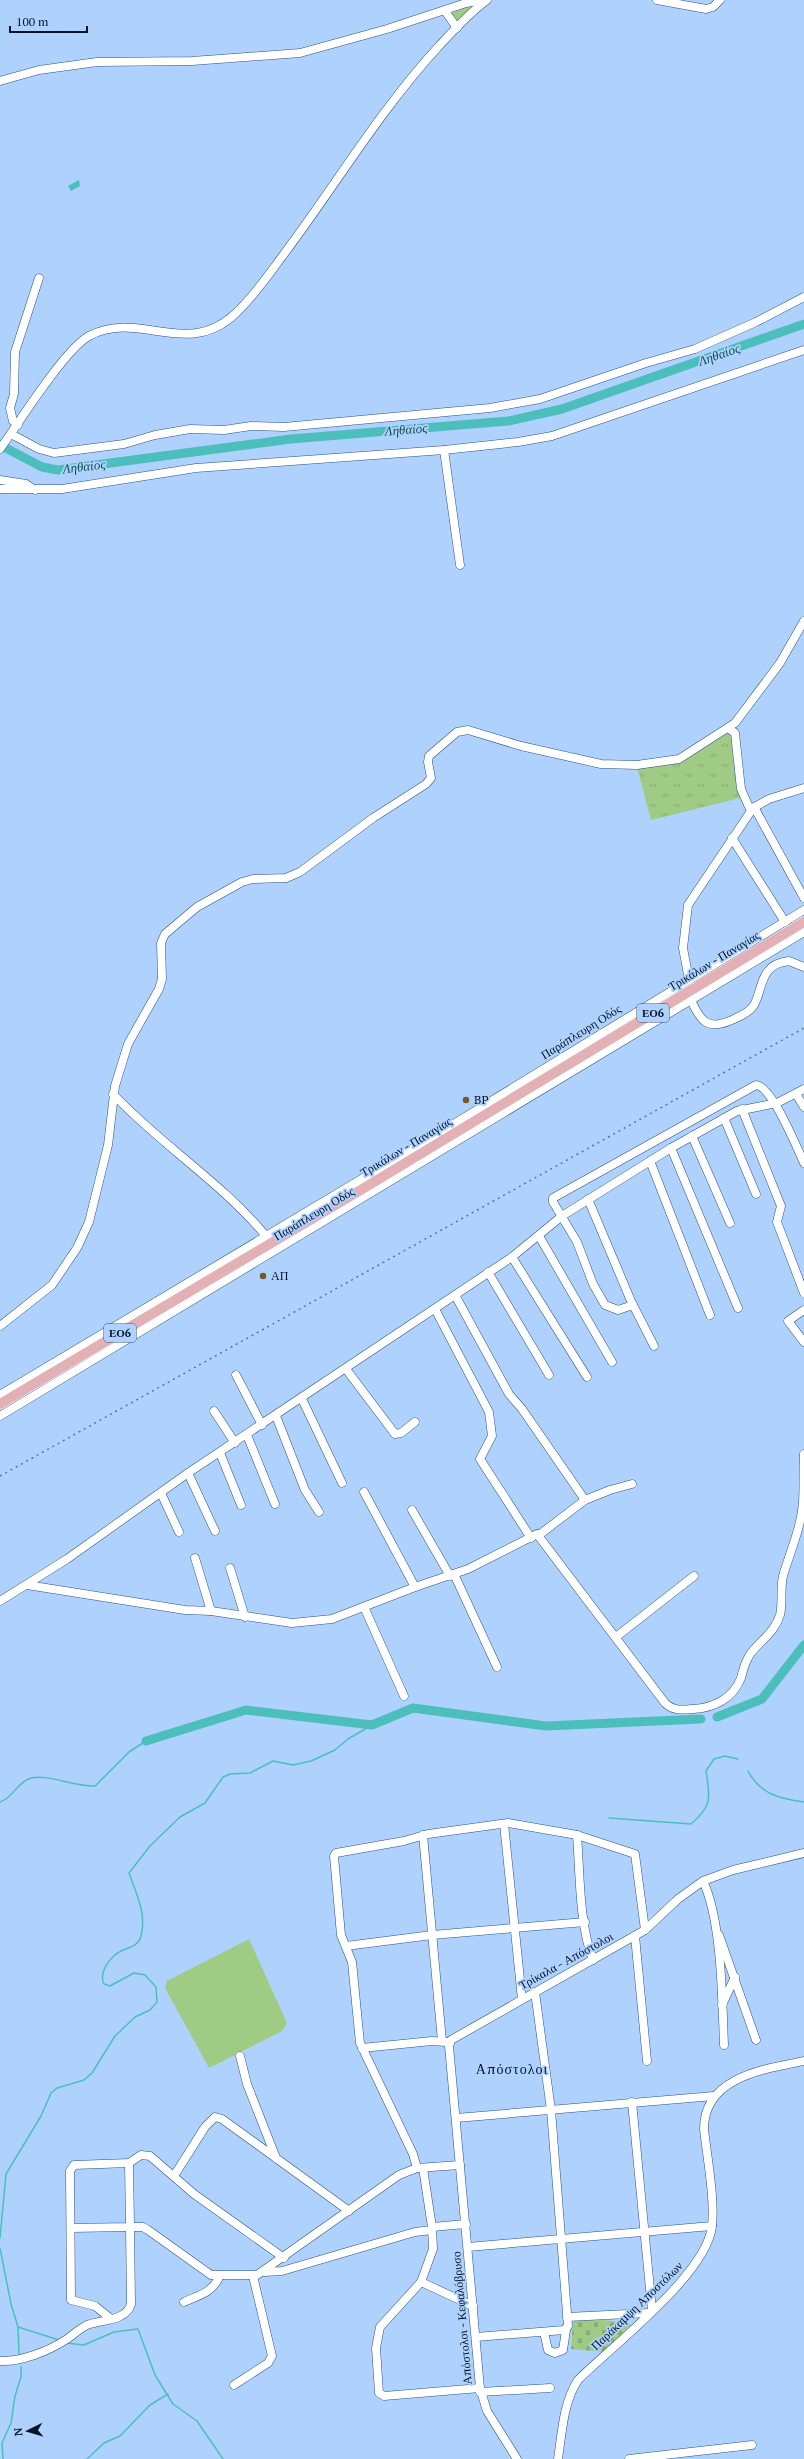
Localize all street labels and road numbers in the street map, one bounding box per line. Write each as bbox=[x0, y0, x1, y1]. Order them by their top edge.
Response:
street label: Τρικάλων - Παναγίας bbox=[665, 927, 762, 994]
street label: Παράπλευρη Οδός bbox=[538, 1001, 624, 1062]
road number: ΕΟ6 bbox=[637, 1004, 669, 1022]
street label: Τρικάλων - Παναγίας bbox=[357, 1113, 454, 1180]
street label: Παράπλευρη Οδός bbox=[271, 1183, 357, 1244]
road number: ΕΟ6 bbox=[104, 1324, 136, 1342]
street label: Τρίκαλα - Απόστολοι bbox=[516, 1928, 616, 1993]
street label: Απόστολοι - Κεφαλόβρυσο bbox=[448, 2251, 475, 2385]
street label: Παράκαμψη Αποστόλων bbox=[588, 2258, 686, 2353]

